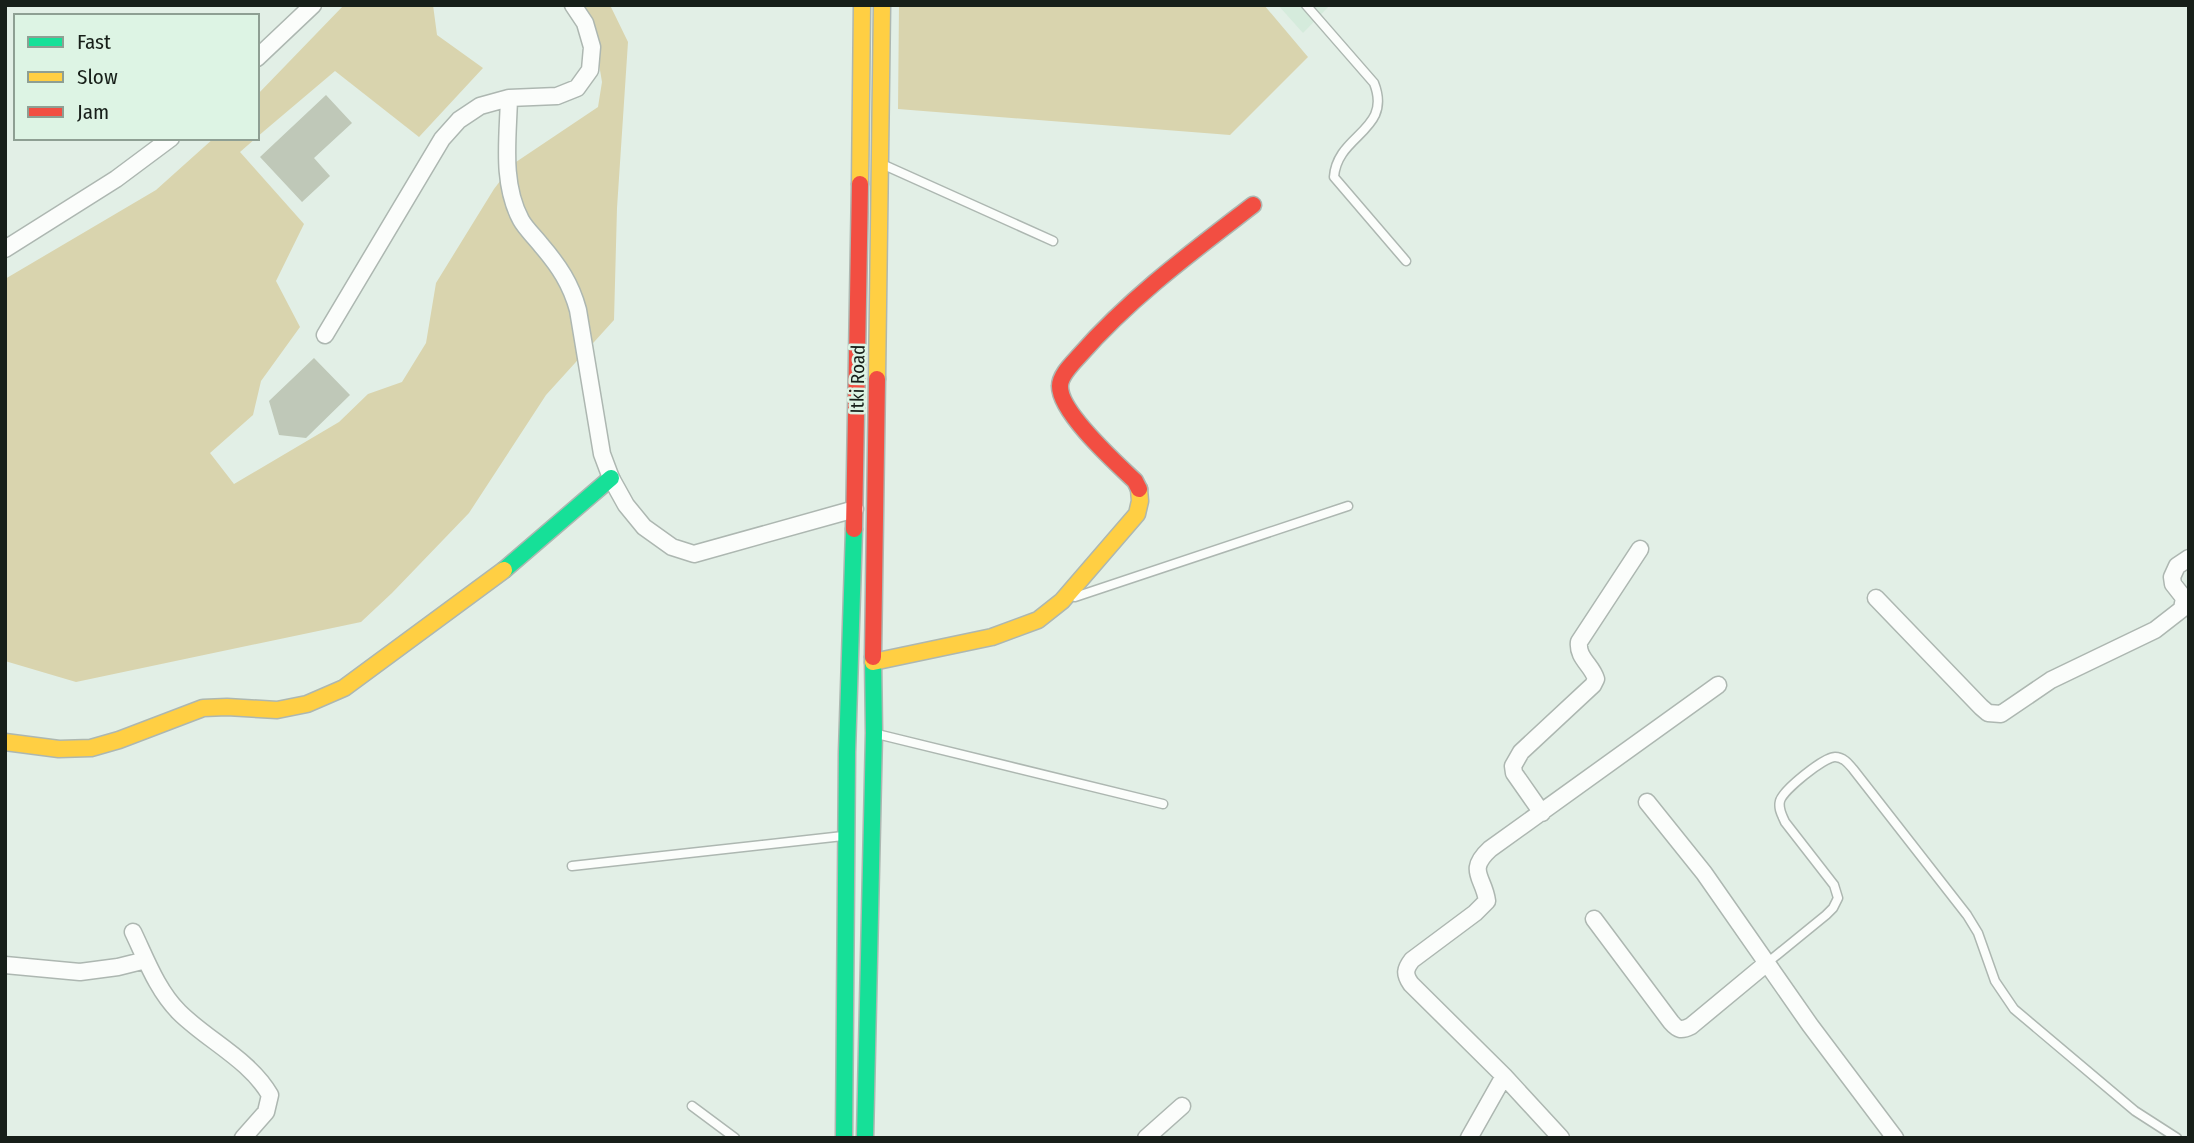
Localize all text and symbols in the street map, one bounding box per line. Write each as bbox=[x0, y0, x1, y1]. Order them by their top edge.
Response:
legend bbox=[14, 14, 259, 140]
text: Fast bbox=[77, 29, 111, 55]
text: Slow bbox=[77, 64, 118, 90]
text: Jam bbox=[77, 99, 109, 125]
street label: Itki Road bbox=[845, 344, 870, 414]

